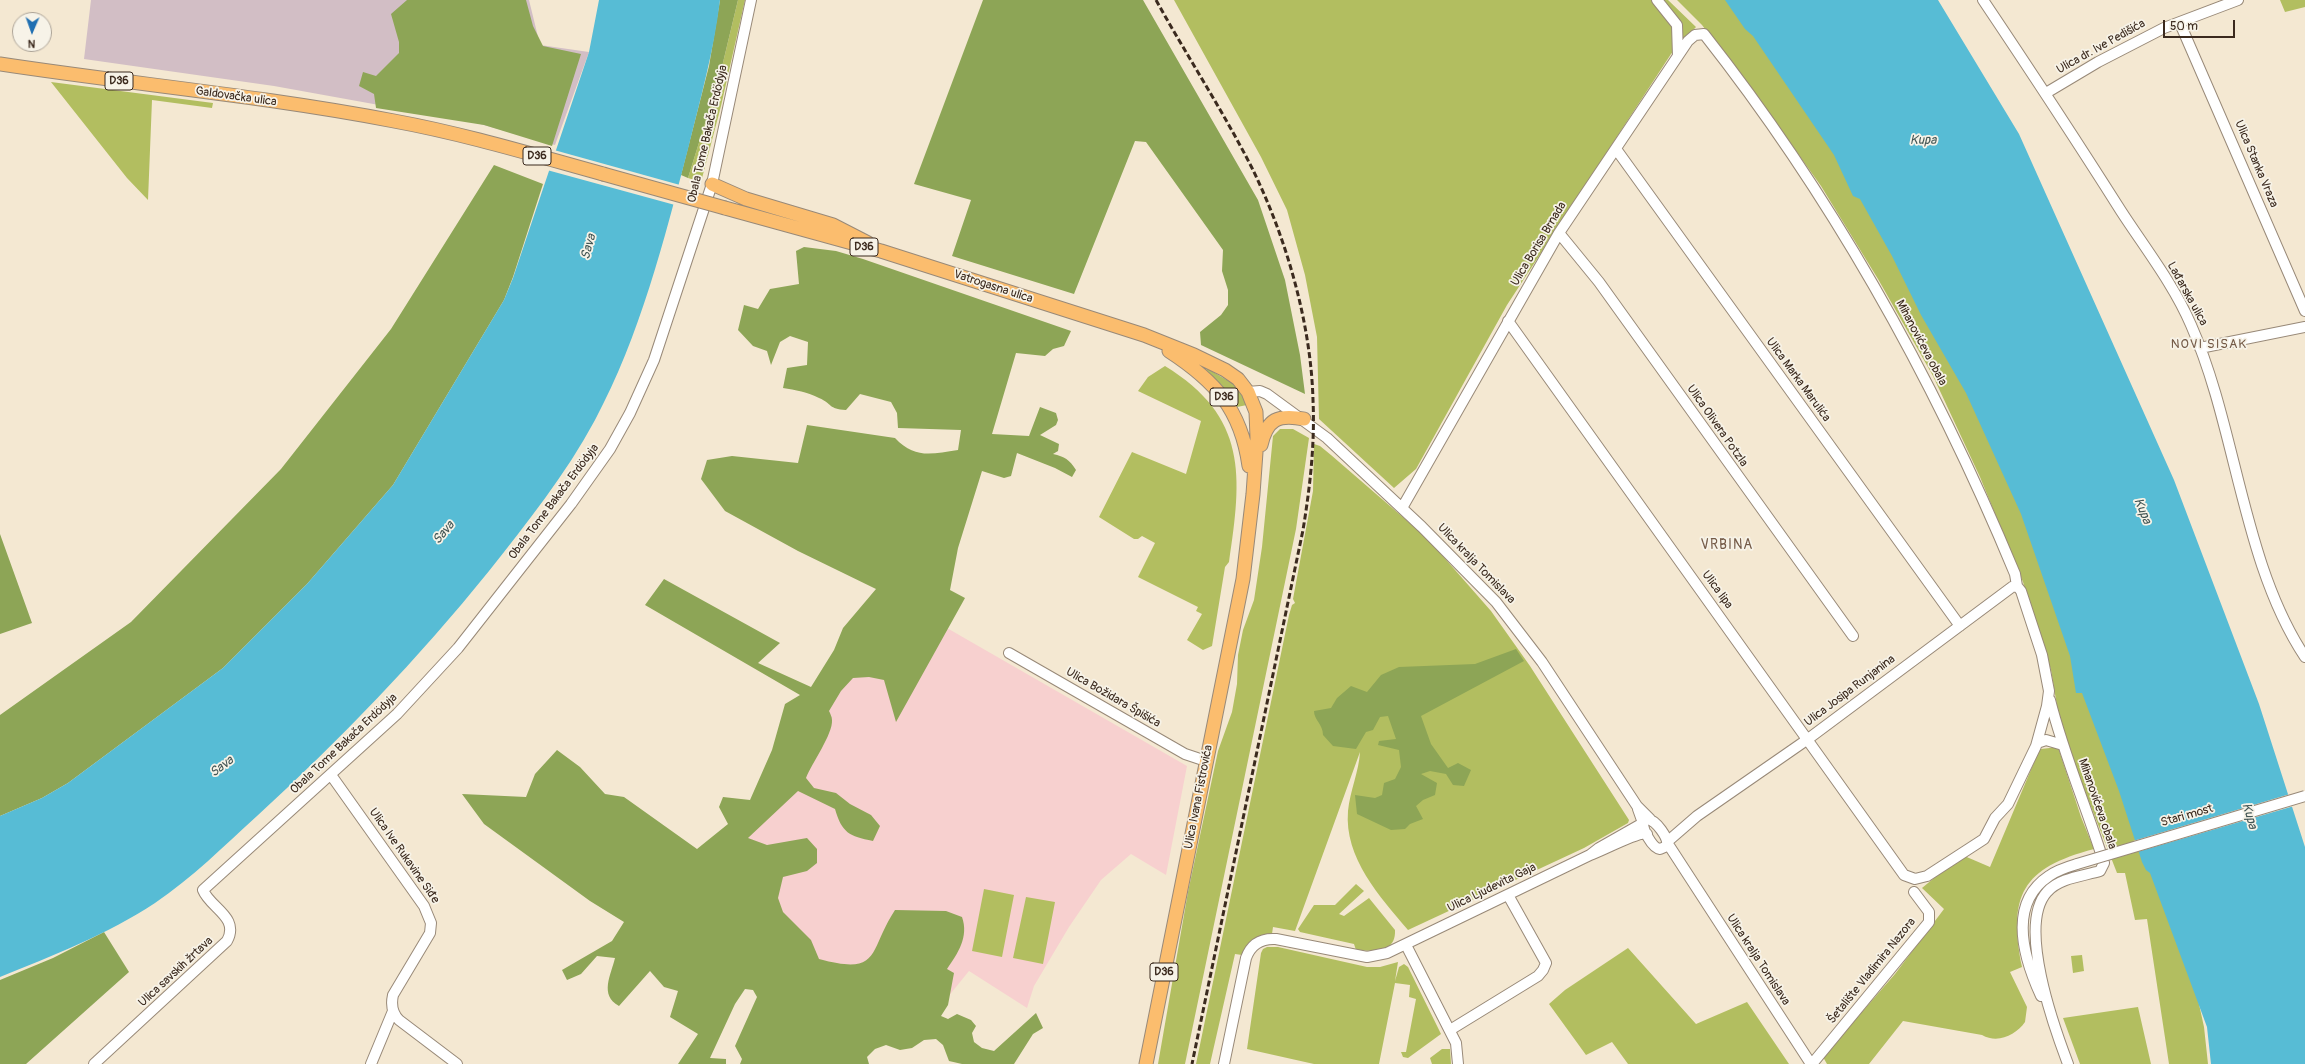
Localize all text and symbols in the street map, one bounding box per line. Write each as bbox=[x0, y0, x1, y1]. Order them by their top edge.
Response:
north arrow bbox=[12, 12, 52, 52]
scale bar bbox=[2165, 12, 2237, 38]
street label: Ulica dr. Ive Pedišića bbox=[2054, 17, 2148, 77]
text: 50 m bbox=[2170, 19, 2198, 34]
text: N bbox=[28, 37, 36, 50]
street label: Obala Tome Bakača Erdödyja bbox=[685, 64, 731, 204]
road number: D36 bbox=[105, 72, 133, 90]
street label: Galdovačka ulica bbox=[195, 84, 277, 110]
street label: Ulica Stanka Vraza bbox=[2231, 118, 2281, 210]
water label: Kupa bbox=[1910, 133, 1936, 149]
road number: D36 bbox=[523, 147, 551, 165]
street label: Ulica Borisa Brnada bbox=[1508, 199, 1570, 289]
water label: Sava bbox=[578, 233, 600, 261]
road number: D36 bbox=[850, 238, 878, 256]
street label: Lađarska ulica bbox=[2164, 260, 2210, 328]
street label: Vatrogasna ulica bbox=[952, 267, 1034, 307]
street label: Mihanovićeva obala bbox=[1892, 298, 1950, 388]
street label: Ulica Marka Marulića bbox=[1763, 335, 1833, 425]
district label: NOVI SISAK bbox=[2171, 337, 2247, 353]
street label: Ulica Olivera Potzla bbox=[1683, 382, 1751, 470]
road number: D36 bbox=[1210, 388, 1238, 406]
street label: Obala Tome Bakača Erdödyja bbox=[506, 441, 602, 563]
water label: Kupa bbox=[2130, 496, 2154, 526]
water label: Sava bbox=[430, 518, 458, 548]
street label: Ulica kralja Tomislava bbox=[1434, 521, 1518, 607]
district label: VRBINA bbox=[1701, 537, 1753, 553]
street label: Ulica lipa bbox=[1698, 568, 1736, 612]
street label: Ulica Josipa Runjanina bbox=[1802, 652, 1898, 730]
street label: Ulica Božidara Špišića bbox=[1063, 665, 1163, 731]
street label: Obala Tome Bakača Erdödyja bbox=[288, 691, 400, 797]
street label: Ulica Ivana Fistrovića bbox=[1182, 744, 1216, 850]
water label: Sava bbox=[207, 753, 237, 781]
street label: Mihanovićeva obala bbox=[2075, 757, 2119, 851]
water label: Kupa bbox=[2238, 801, 2260, 831]
street label: Stari most bbox=[2159, 802, 2215, 830]
street label: Ulica Ive Rukavine Siđe bbox=[366, 806, 442, 906]
street label: Ulica Ljudevita Gaja bbox=[1445, 860, 1539, 916]
street label: Ulica kralja Tomislava bbox=[1723, 912, 1793, 1008]
street label: Šetalište Vladimira Nazora bbox=[1825, 915, 1919, 1027]
street label: Ulica savskih žrtava bbox=[136, 934, 216, 1010]
road number: D36 bbox=[1150, 963, 1178, 981]

